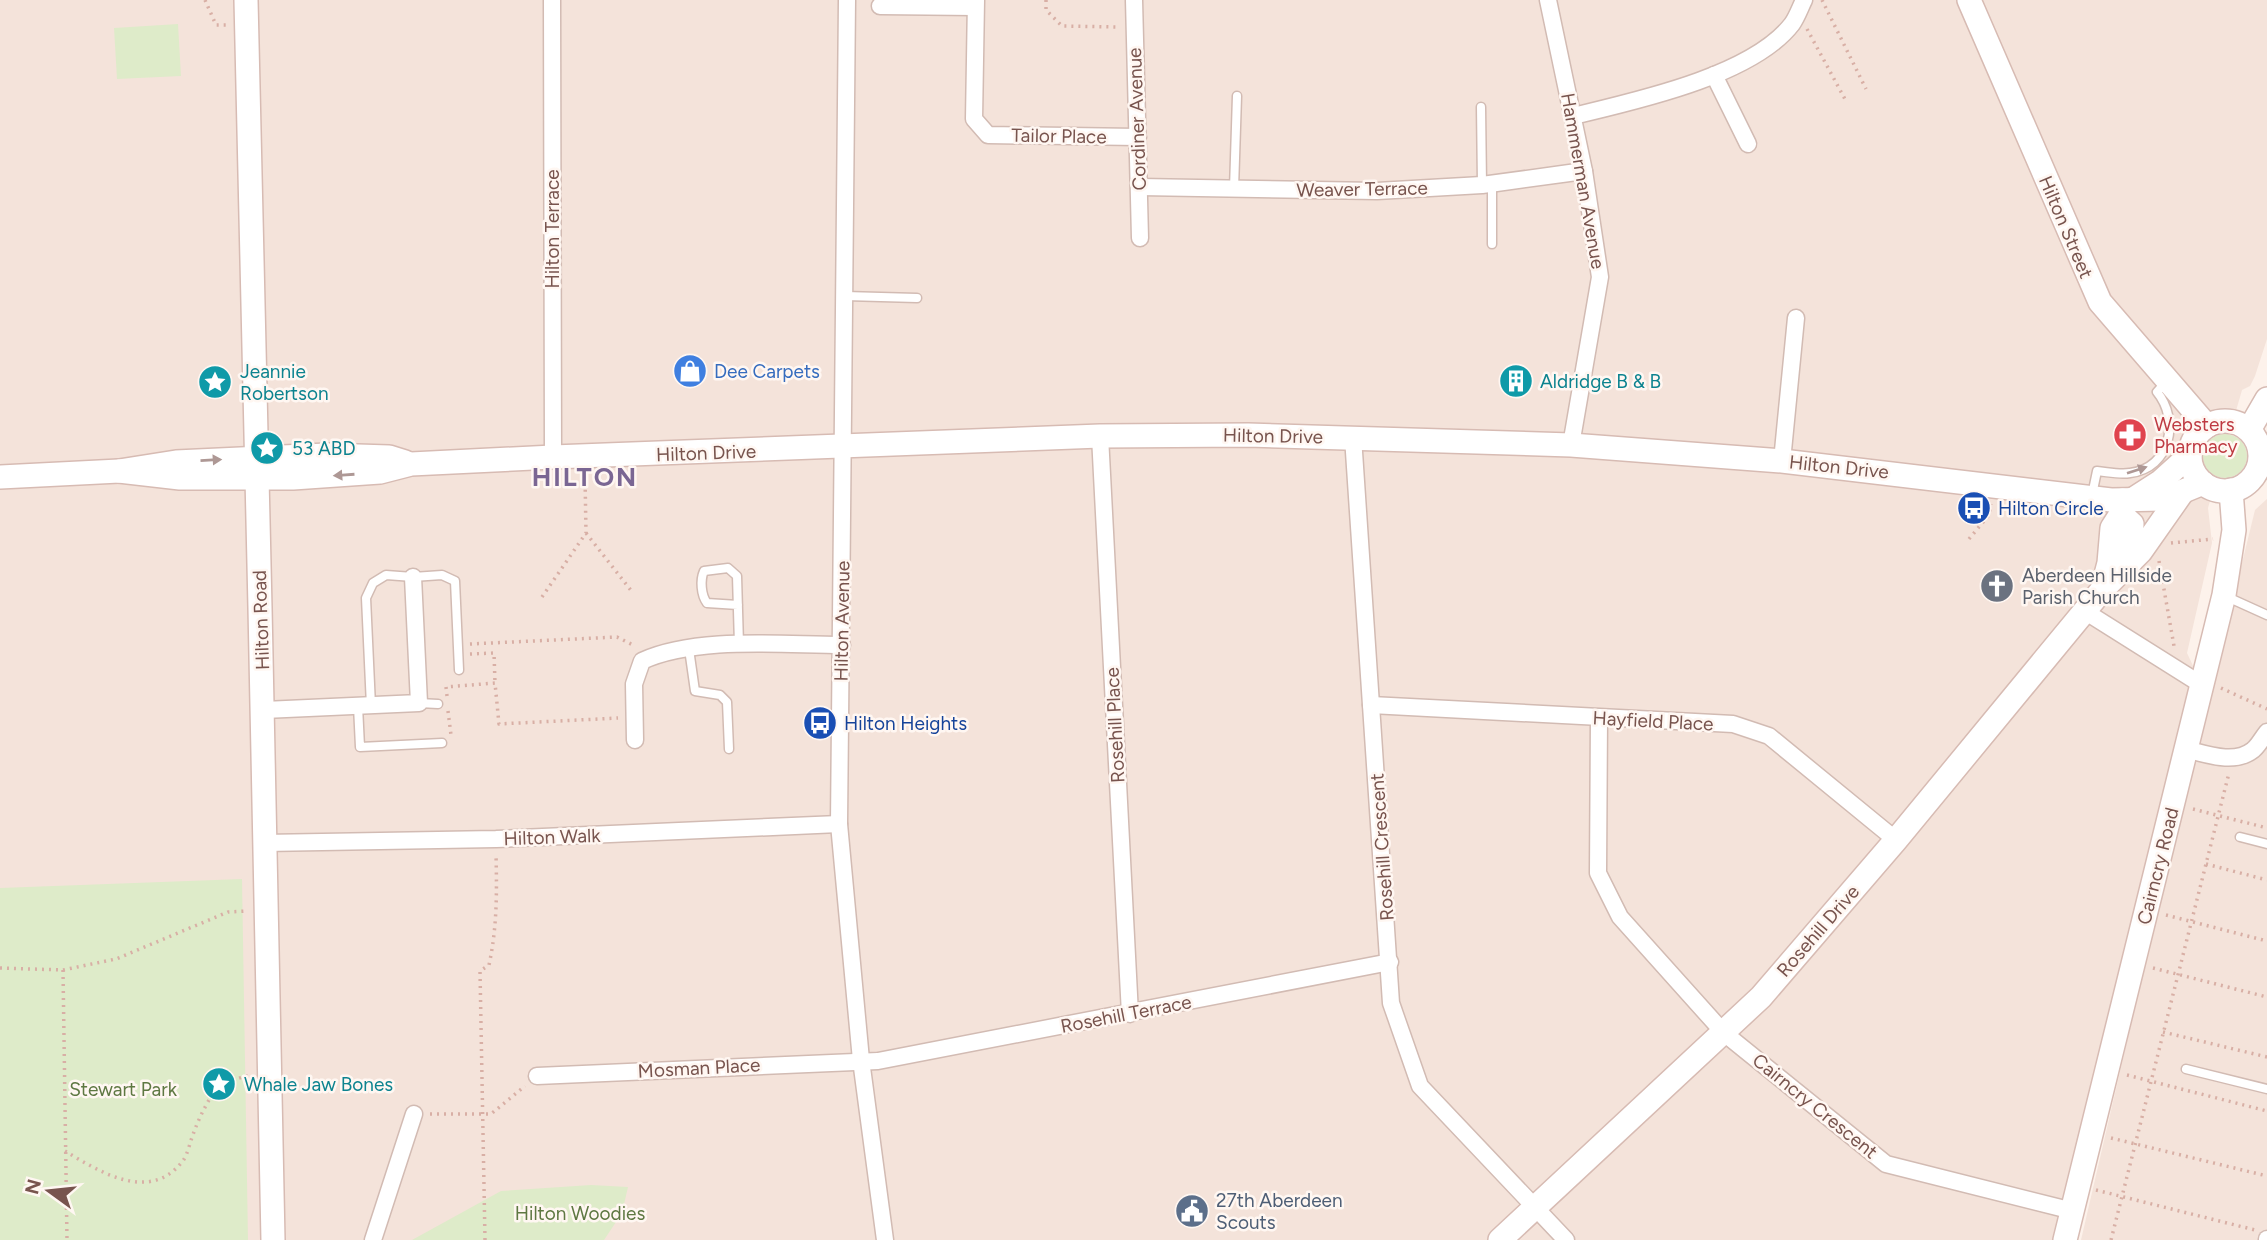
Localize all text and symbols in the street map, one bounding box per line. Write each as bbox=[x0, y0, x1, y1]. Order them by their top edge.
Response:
street label: Cordiner Avenue bbox=[1123, 47, 1151, 191]
street label: Hammerman Avenue bbox=[1556, 91, 1610, 271]
street label: Tailor Place bbox=[1011, 124, 1107, 148]
street label: Hilton Terrace bbox=[541, 169, 564, 289]
street label: Hilton Street bbox=[2034, 172, 2098, 282]
street label: Weaver Terrace bbox=[1296, 176, 1428, 202]
shop icon: Dee Carpets bbox=[671, 352, 709, 390]
place label: Jeannie Robertson bbox=[240, 360, 329, 405]
place label: Dee Carpets bbox=[714, 360, 820, 383]
building icon: Aldridge B & B bbox=[1497, 362, 1535, 400]
place icon: Jeannie Robertson bbox=[196, 363, 234, 401]
place label: Aldridge B & B bbox=[1540, 370, 1661, 393]
place label: Websters Pharmacy bbox=[2154, 413, 2238, 458]
pharmacy icon: Websters Pharmacy bbox=[2111, 416, 2149, 454]
street label: Hilton Drive bbox=[1223, 424, 1323, 448]
place icon: 53 ABD bbox=[248, 429, 286, 467]
place label: 53 ABD bbox=[292, 437, 356, 460]
street label: Hilton Drive bbox=[656, 440, 756, 466]
street label: Hilton Drive bbox=[1788, 450, 1890, 484]
one-way arrow bbox=[200, 455, 222, 466]
district label: HILTON bbox=[532, 461, 638, 493]
one-way arrow bbox=[2127, 464, 2148, 474]
one-way arrow bbox=[333, 470, 355, 481]
bus stop icon: Hilton Circle bbox=[1955, 489, 1993, 527]
place label: Hilton Circle bbox=[1998, 497, 2104, 520]
street label: Hilton Avenue bbox=[829, 561, 855, 681]
place label: Aberdeen Hillside Parish Church bbox=[2022, 564, 2172, 609]
church icon: Aberdeen Hillside Parish Church bbox=[1978, 567, 2016, 605]
street label: Hilton Road bbox=[248, 570, 274, 670]
street label: Rosehill Place bbox=[1100, 667, 1130, 783]
bus stop icon: Hilton Heights bbox=[801, 704, 839, 742]
street label: Hayfield Place bbox=[1592, 706, 1714, 736]
place label: Hilton Heights bbox=[844, 712, 967, 735]
street label: Rosehill Crescent bbox=[1365, 772, 1399, 922]
street label: Cairncry Road bbox=[2132, 805, 2184, 927]
street label: Hilton Walk bbox=[503, 824, 602, 850]
street label: Rosehill Drive bbox=[1772, 880, 1864, 982]
street label: Rosehill Terrace bbox=[1058, 990, 1194, 1038]
street label: Cairncry Crescent bbox=[1748, 1049, 1882, 1163]
street label: Mosman Place bbox=[637, 1053, 761, 1083]
place icon: Whale Jaw Bones bbox=[200, 1065, 238, 1103]
place label: Whale Jaw Bones bbox=[244, 1073, 393, 1096]
park label: Stewart Park bbox=[69, 1078, 178, 1101]
north arrow bbox=[14, 1156, 84, 1226]
text: N bbox=[20, 1177, 46, 1197]
place label: 27th Aberdeen Scouts bbox=[1216, 1189, 1343, 1234]
public building icon: 27th Aberdeen Scouts bbox=[1173, 1192, 1211, 1230]
park label: Hilton Woodies bbox=[515, 1202, 645, 1225]

